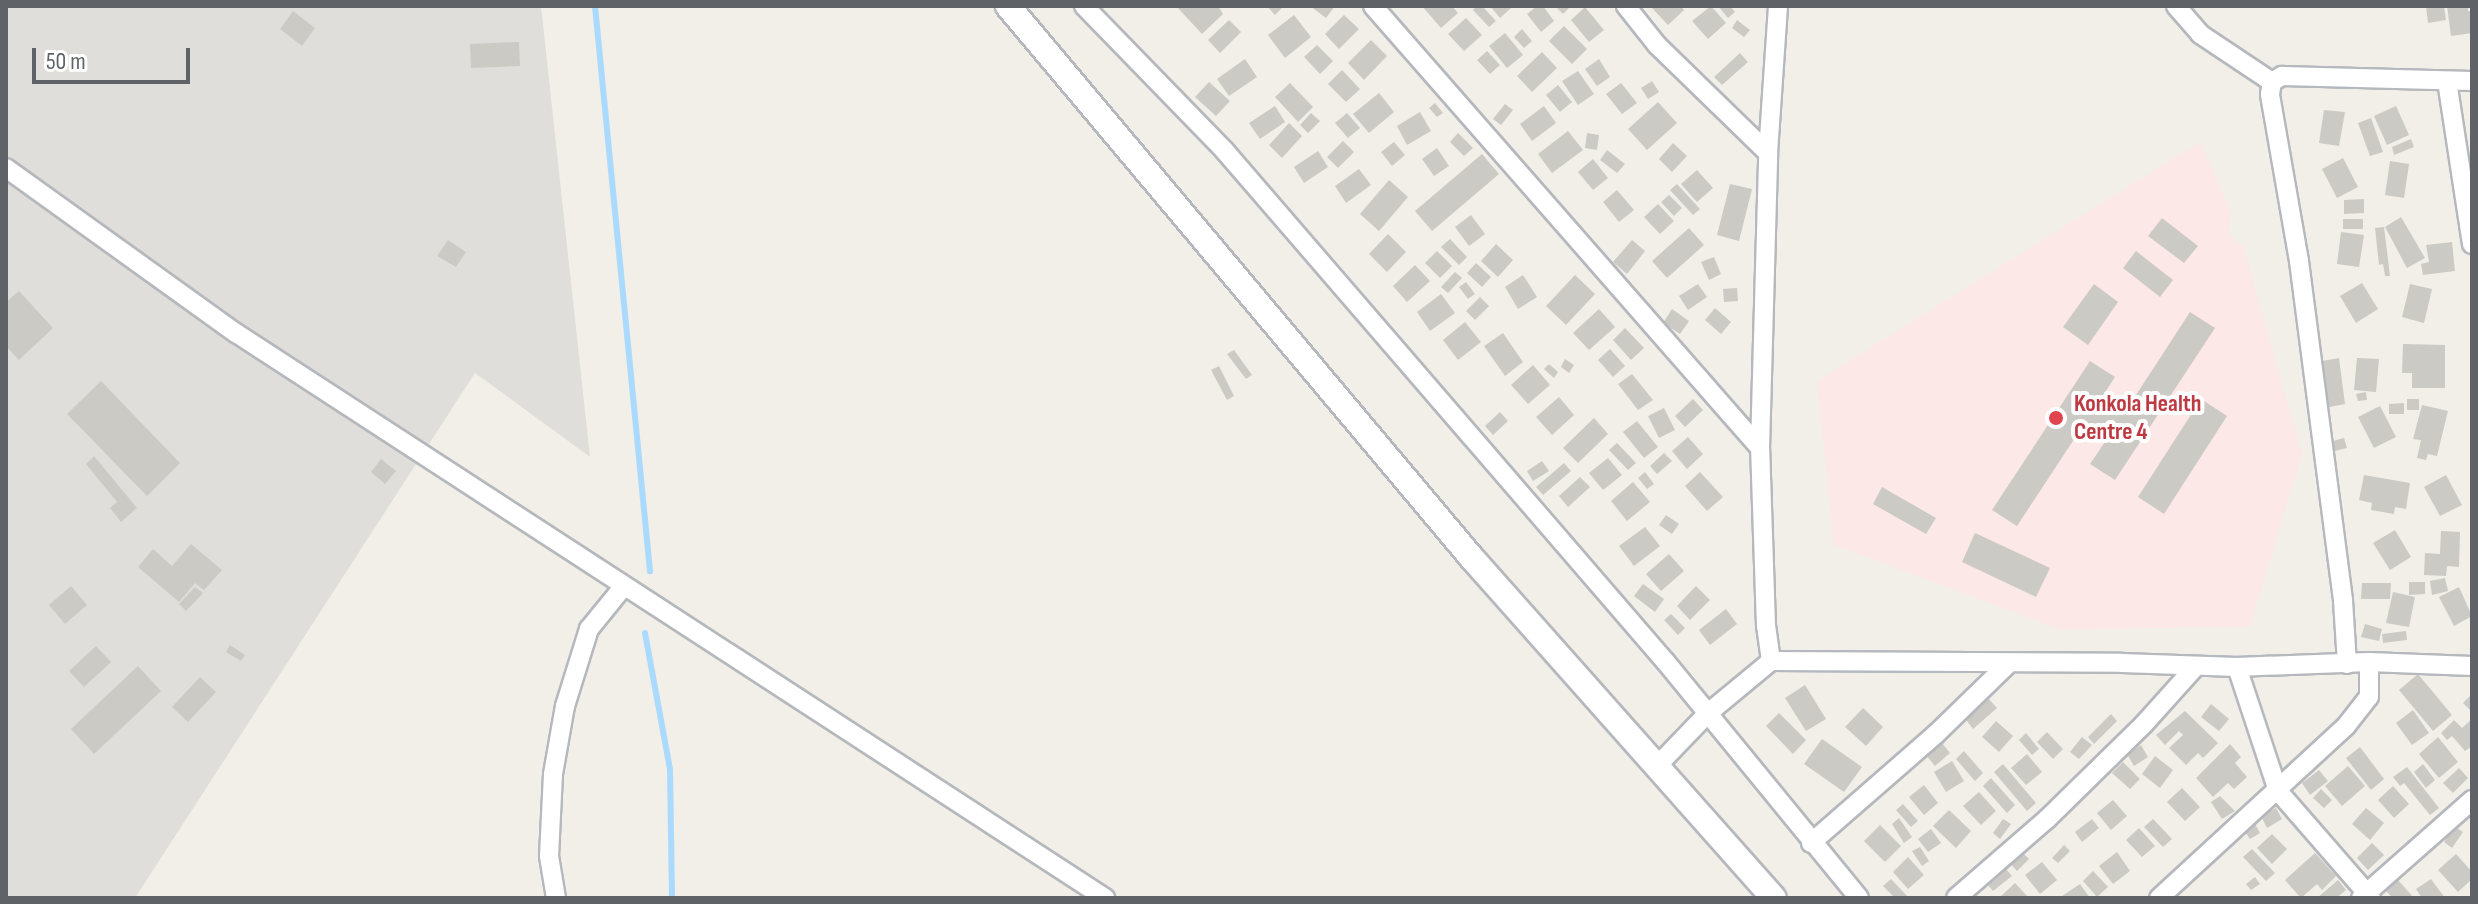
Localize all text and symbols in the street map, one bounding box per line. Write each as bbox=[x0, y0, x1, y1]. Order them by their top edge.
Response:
scale bar bbox=[36, 32, 194, 82]
text: 50 m bbox=[46, 47, 86, 76]
place label: Konkola Health Centre 4 bbox=[2074, 390, 2201, 446]
marker: Konkola Health Centre 4 bbox=[2045, 407, 2067, 429]

